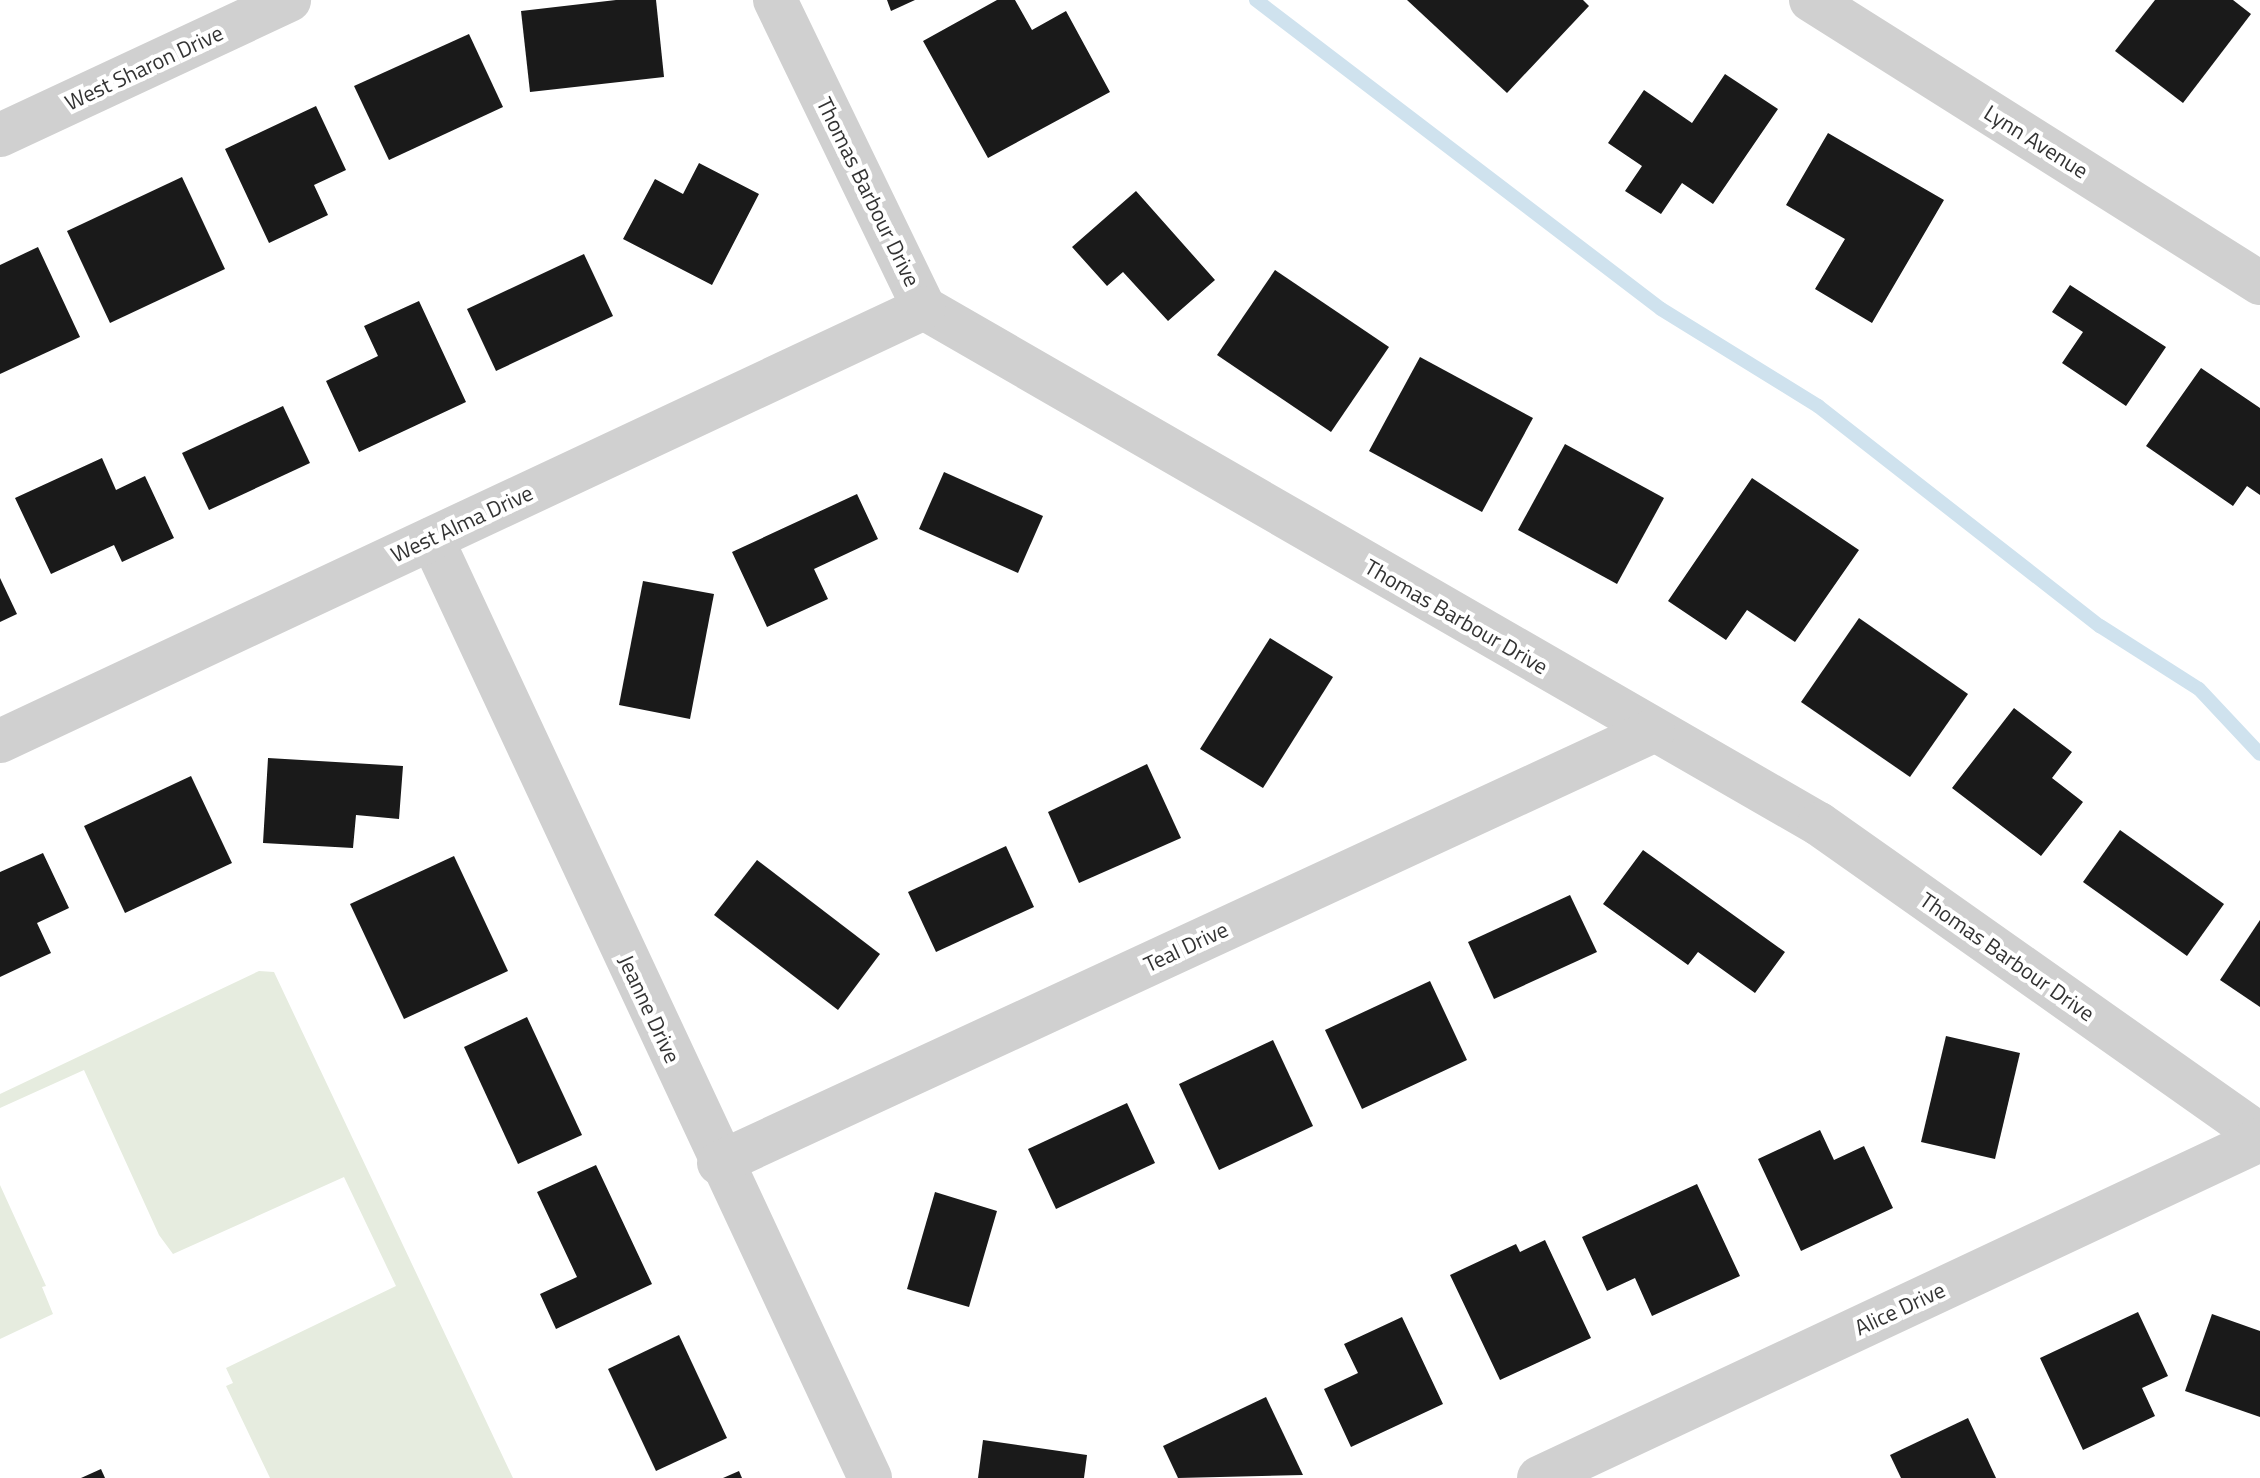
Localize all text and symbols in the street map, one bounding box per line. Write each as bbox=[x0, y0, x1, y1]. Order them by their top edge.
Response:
street label: West Sharon Drive bbox=[61, 20, 227, 116]
street label: Thomas Barbour Drive bbox=[811, 93, 925, 291]
street label: Lynn Avenue bbox=[1979, 100, 2093, 184]
street label: West Alma Drive bbox=[387, 480, 537, 568]
street label: Thomas Barbour Drive bbox=[1360, 554, 1552, 680]
street label: Thomas Barbour Drive bbox=[1915, 887, 2099, 1027]
street label: Teal Drive bbox=[1140, 916, 1232, 978]
street label: Jeanne Drive bbox=[613, 951, 685, 1067]
street label: Alice Drive bbox=[1851, 1277, 1949, 1341]

